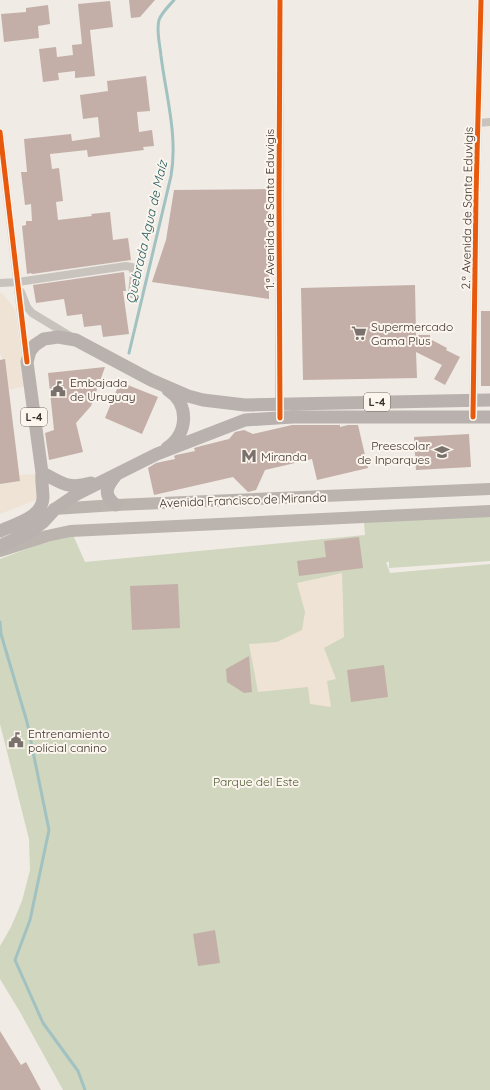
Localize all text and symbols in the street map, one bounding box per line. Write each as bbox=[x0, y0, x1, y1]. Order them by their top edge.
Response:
street label: 2.ª Avenida de Santa Eduvigis bbox=[458, 126, 476, 289]
street label: 1.ª Avenida de Santa Eduvigis bbox=[262, 128, 277, 289]
water label: Quebrada Agua de Maíz bbox=[122, 157, 171, 305]
place label: Supermercado Gama Plus bbox=[371, 319, 453, 348]
supermarket icon: Supermercado Gama Plus bbox=[350, 324, 368, 342]
place label: Embajada de Uruguay bbox=[70, 375, 136, 404]
public building icon: Embajada de Uruguay bbox=[49, 380, 67, 398]
road number: L-4 bbox=[364, 393, 390, 411]
road number: L-4 bbox=[21, 408, 47, 426]
place label: Preescolar de Inparques bbox=[357, 438, 430, 467]
school or university icon: Preescolar de Inparques bbox=[433, 443, 451, 461]
metro station icon: Miranda bbox=[240, 447, 258, 465]
place label: Miranda bbox=[261, 449, 307, 464]
street label: Avenida Francisco de Miranda bbox=[159, 490, 327, 510]
place label: Entrenamiento policial canino bbox=[28, 726, 110, 755]
public building icon: Entrenamiento policial canino bbox=[7, 731, 25, 749]
park label: Parque del Este bbox=[213, 774, 299, 789]

